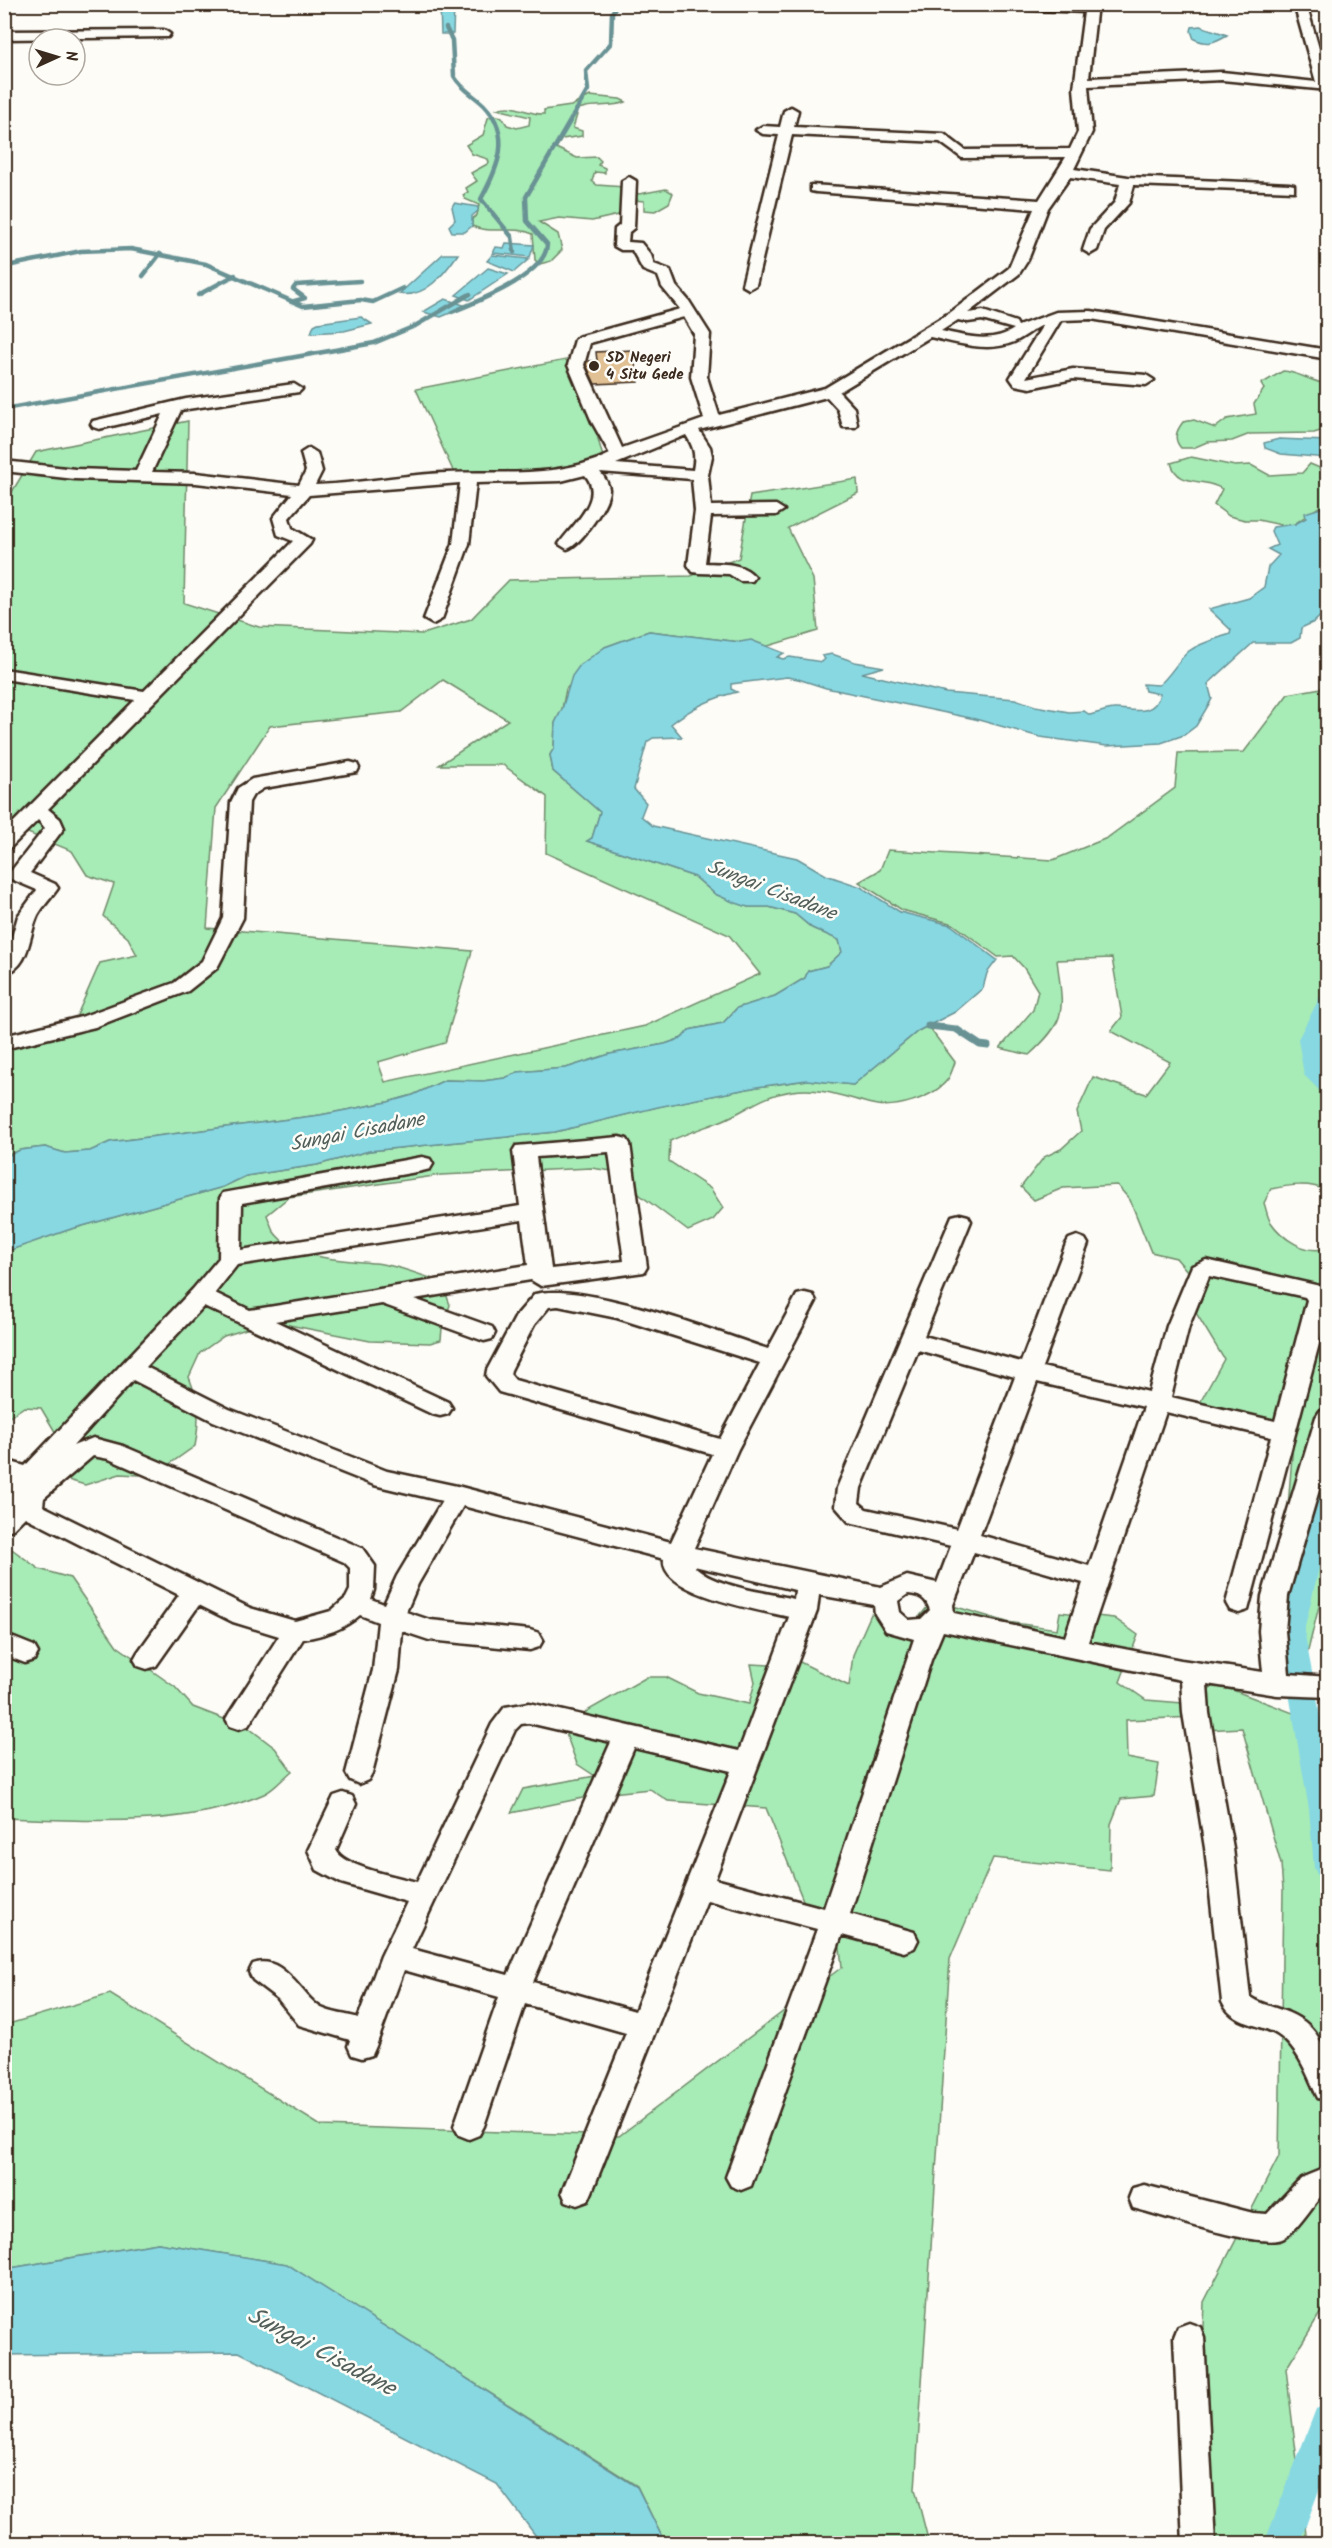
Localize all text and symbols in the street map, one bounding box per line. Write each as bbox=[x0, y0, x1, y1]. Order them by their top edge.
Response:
north arrow bbox=[27, 27, 87, 87]
text: N bbox=[58, 50, 83, 62]
place label: SD Negeri 4 Situ Gede bbox=[606, 346, 684, 387]
marker: SD Negeri 4 Situ Gede bbox=[587, 359, 601, 373]
water label: Sungai Cisadane bbox=[702, 852, 842, 931]
water label: Sungai Cisadane bbox=[287, 1104, 429, 1162]
water label: Sungai Cisadane bbox=[240, 2297, 405, 2409]

